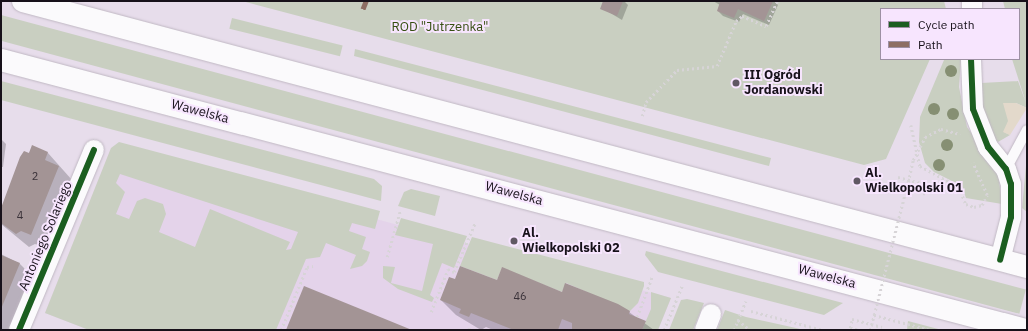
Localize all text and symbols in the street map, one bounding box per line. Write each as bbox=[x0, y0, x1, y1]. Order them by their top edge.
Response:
legend bbox=[880, 8, 1020, 60]
text: Cycle path bbox=[918, 17, 975, 32]
park label: ROD "Jutrzenka" bbox=[392, 19, 488, 35]
text: Path bbox=[918, 37, 943, 52]
place label: III Ogród Jordanowski bbox=[744, 68, 823, 99]
marker: III Ogród Jordanowski bbox=[731, 78, 741, 88]
street label: Wawelska bbox=[169, 97, 231, 127]
place label: Al. Wielkopolski 01 bbox=[865, 166, 963, 197]
house number: 2 bbox=[32, 169, 38, 183]
marker: Al. Wielkopolski 01 bbox=[852, 176, 862, 186]
street label: Antoniego Solariego bbox=[16, 179, 76, 293]
street label: Wawelska bbox=[483, 179, 545, 209]
house number: 4 bbox=[17, 208, 23, 222]
place label: Al. Wielkopolski 02 bbox=[522, 226, 620, 257]
marker: Al. Wielkopolski 02 bbox=[509, 236, 519, 246]
street label: Wawelska bbox=[796, 262, 858, 292]
house number: 46 bbox=[513, 289, 527, 303]

